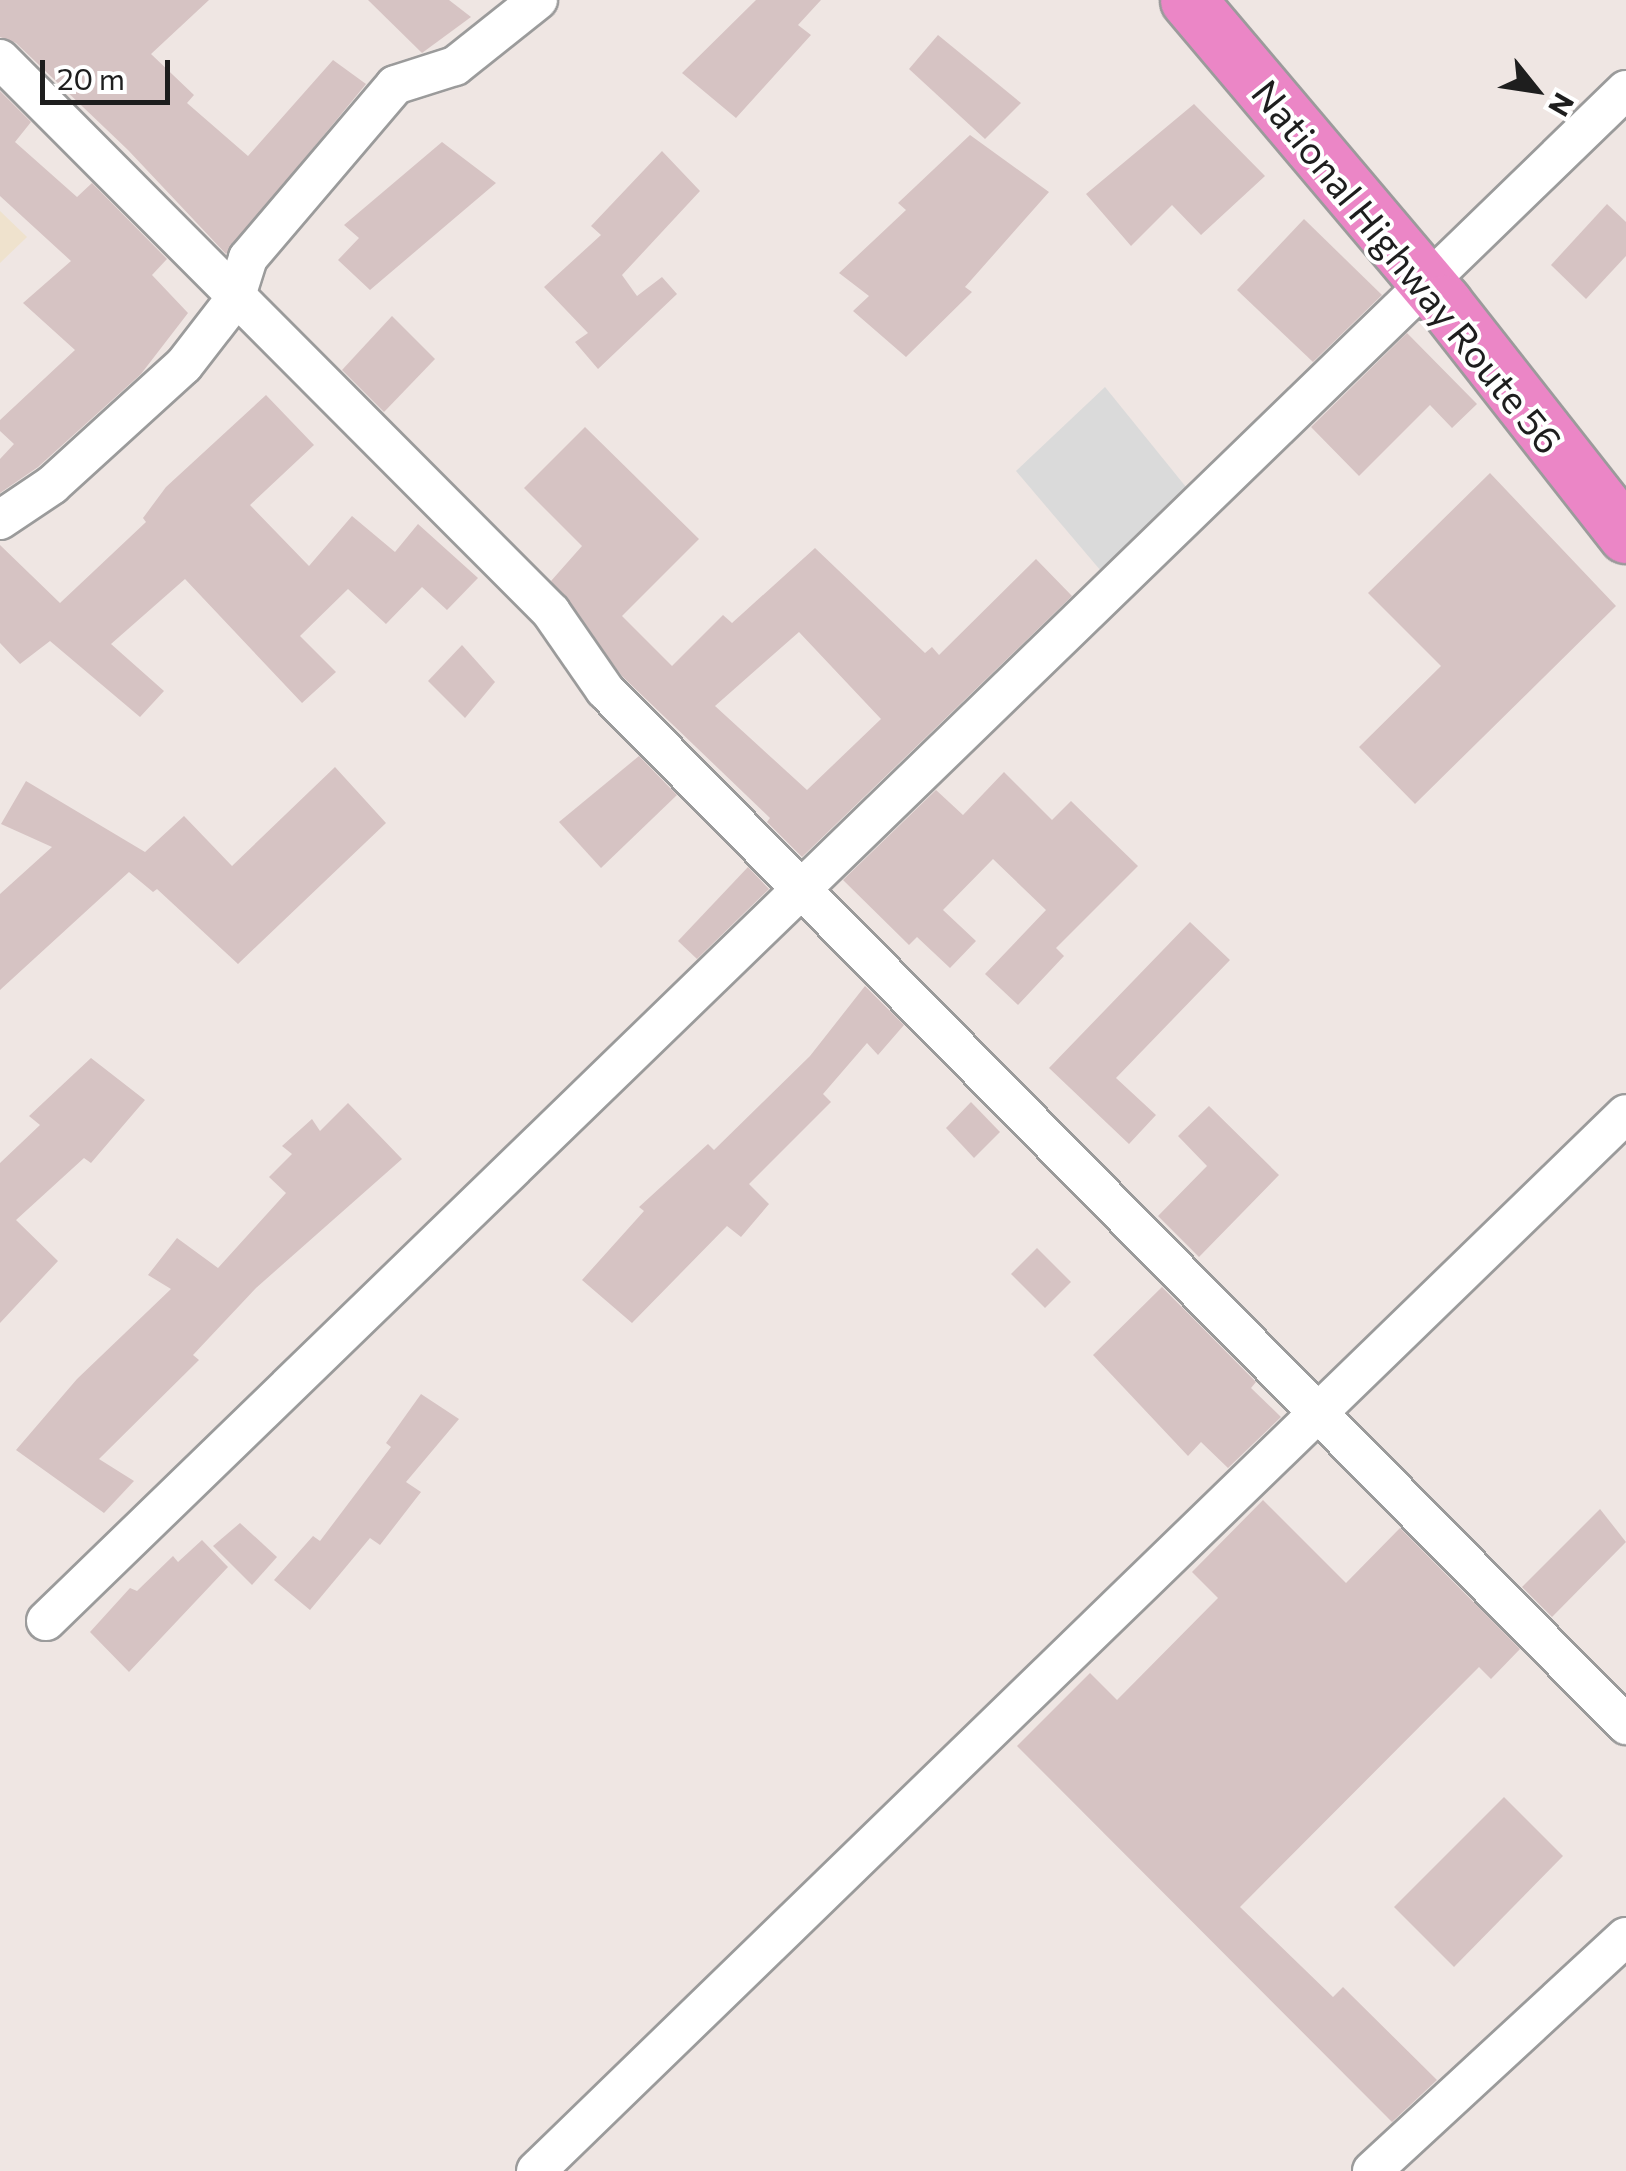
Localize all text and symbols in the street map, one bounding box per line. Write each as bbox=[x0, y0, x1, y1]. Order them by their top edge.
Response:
scale bar bbox=[45, 40, 175, 102]
north arrow bbox=[1486, 40, 1586, 140]
text: 20 m bbox=[57, 59, 125, 96]
street label: National Highway Route 56 bbox=[1243, 70, 1573, 462]

